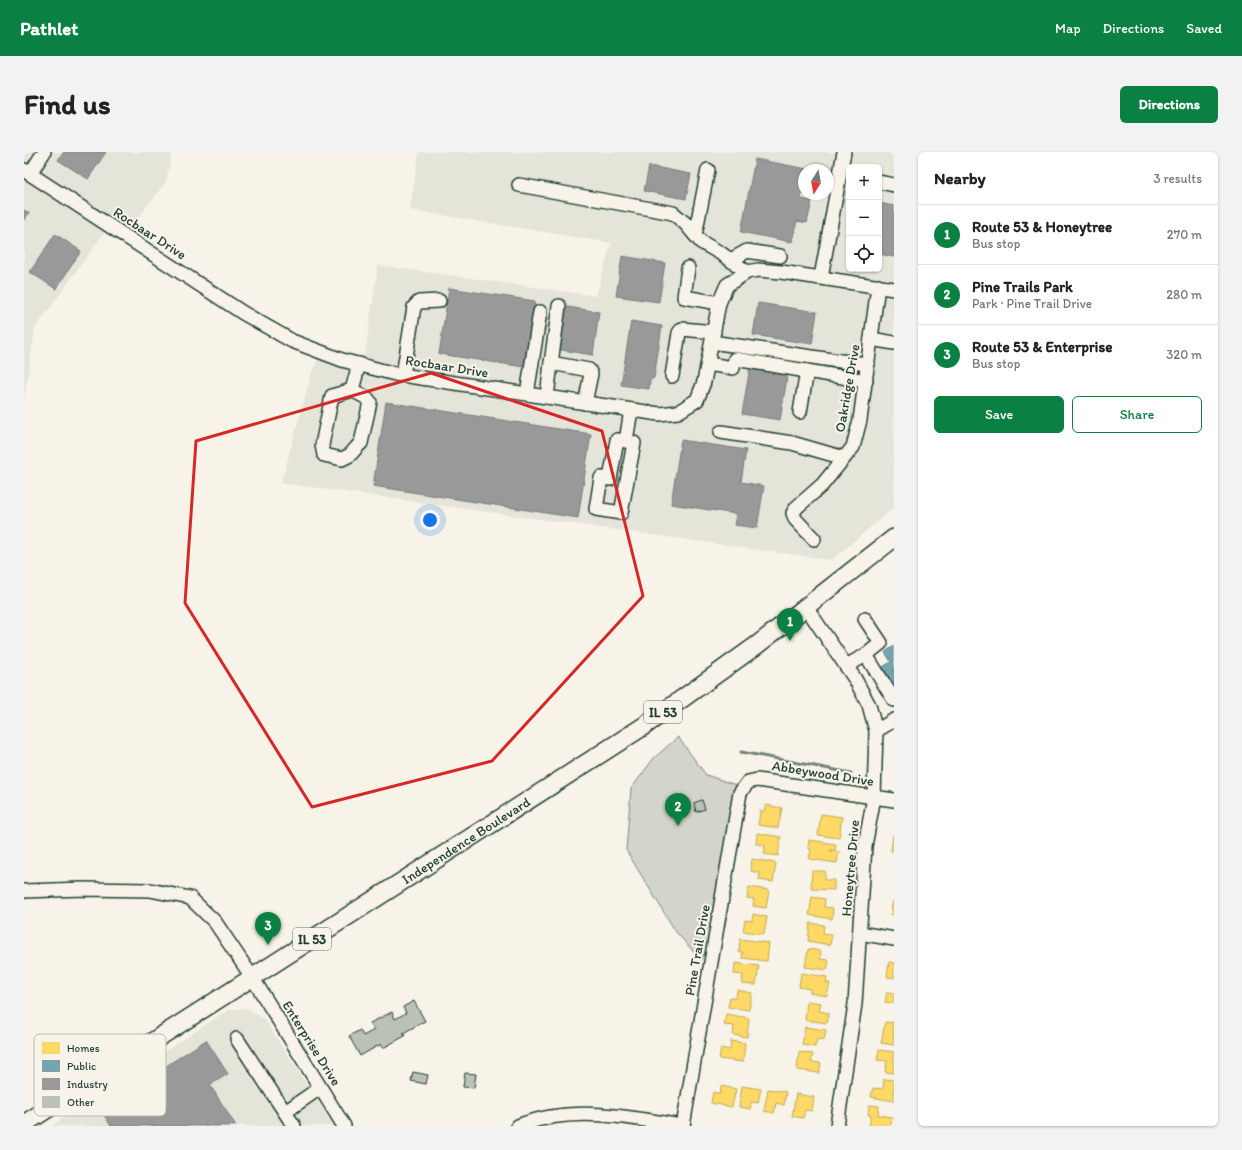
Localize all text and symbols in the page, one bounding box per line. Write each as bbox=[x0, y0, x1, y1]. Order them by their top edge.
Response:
text: Pathlet bbox=[20, 17, 78, 40]
text: Map bbox=[1055, 20, 1081, 37]
text: Directions bbox=[1103, 20, 1164, 37]
text: Saved bbox=[1186, 20, 1222, 37]
button: Directions bbox=[1120, 86, 1218, 123]
text: Find us bbox=[24, 87, 111, 121]
north arrow bbox=[798, 164, 834, 200]
map controls bbox=[846, 164, 882, 272]
button: + bbox=[846, 164, 882, 200]
text: Nearby bbox=[934, 168, 986, 188]
text: 3 results bbox=[1153, 171, 1202, 186]
button: − bbox=[846, 200, 882, 236]
street label: Rocbaar Drive bbox=[110, 203, 190, 264]
text: Route 53 & Honeytree bbox=[972, 218, 1112, 236]
text: 1 bbox=[944, 227, 950, 242]
text: 270 m bbox=[1167, 227, 1202, 242]
button: locate bbox=[846, 236, 882, 272]
text: Bus stop bbox=[972, 236, 1020, 251]
text: Pine Trails Park bbox=[972, 278, 1073, 296]
text: 2 bbox=[944, 287, 950, 302]
text: 280 m bbox=[1166, 287, 1202, 302]
text: Park · Pine Trail Drive bbox=[972, 296, 1092, 311]
text: Route 53 & Enterprise bbox=[972, 338, 1112, 356]
street label: Oakridge Drive bbox=[831, 342, 864, 434]
text: 3 bbox=[943, 347, 951, 362]
text: 320 m bbox=[1166, 347, 1202, 362]
street label: Rocbaar Drive bbox=[404, 352, 490, 381]
text: Bus stop bbox=[972, 356, 1020, 371]
button: Save bbox=[934, 396, 1064, 433]
button: Share bbox=[1072, 396, 1202, 433]
your location bbox=[420, 510, 440, 530]
pin: 1 bbox=[777, 608, 803, 641]
road number: IL 53 bbox=[644, 701, 682, 723]
street label: Abbeywood Drive bbox=[771, 757, 875, 790]
street label: Independence Boulevard bbox=[399, 793, 534, 888]
pin: 2 bbox=[665, 793, 691, 826]
street label: Honeytree Drive bbox=[838, 819, 863, 917]
street label: Pine Trail Drive bbox=[681, 903, 714, 997]
pin: 3 bbox=[255, 912, 281, 945]
road number: IL 53 bbox=[293, 928, 331, 950]
street label: Enterprise Drive bbox=[279, 998, 345, 1089]
legend bbox=[34, 1034, 166, 1116]
text: Homes bbox=[67, 1042, 100, 1055]
text: Public bbox=[67, 1060, 96, 1073]
text: Industry bbox=[67, 1078, 109, 1091]
text: Other bbox=[67, 1096, 95, 1109]

